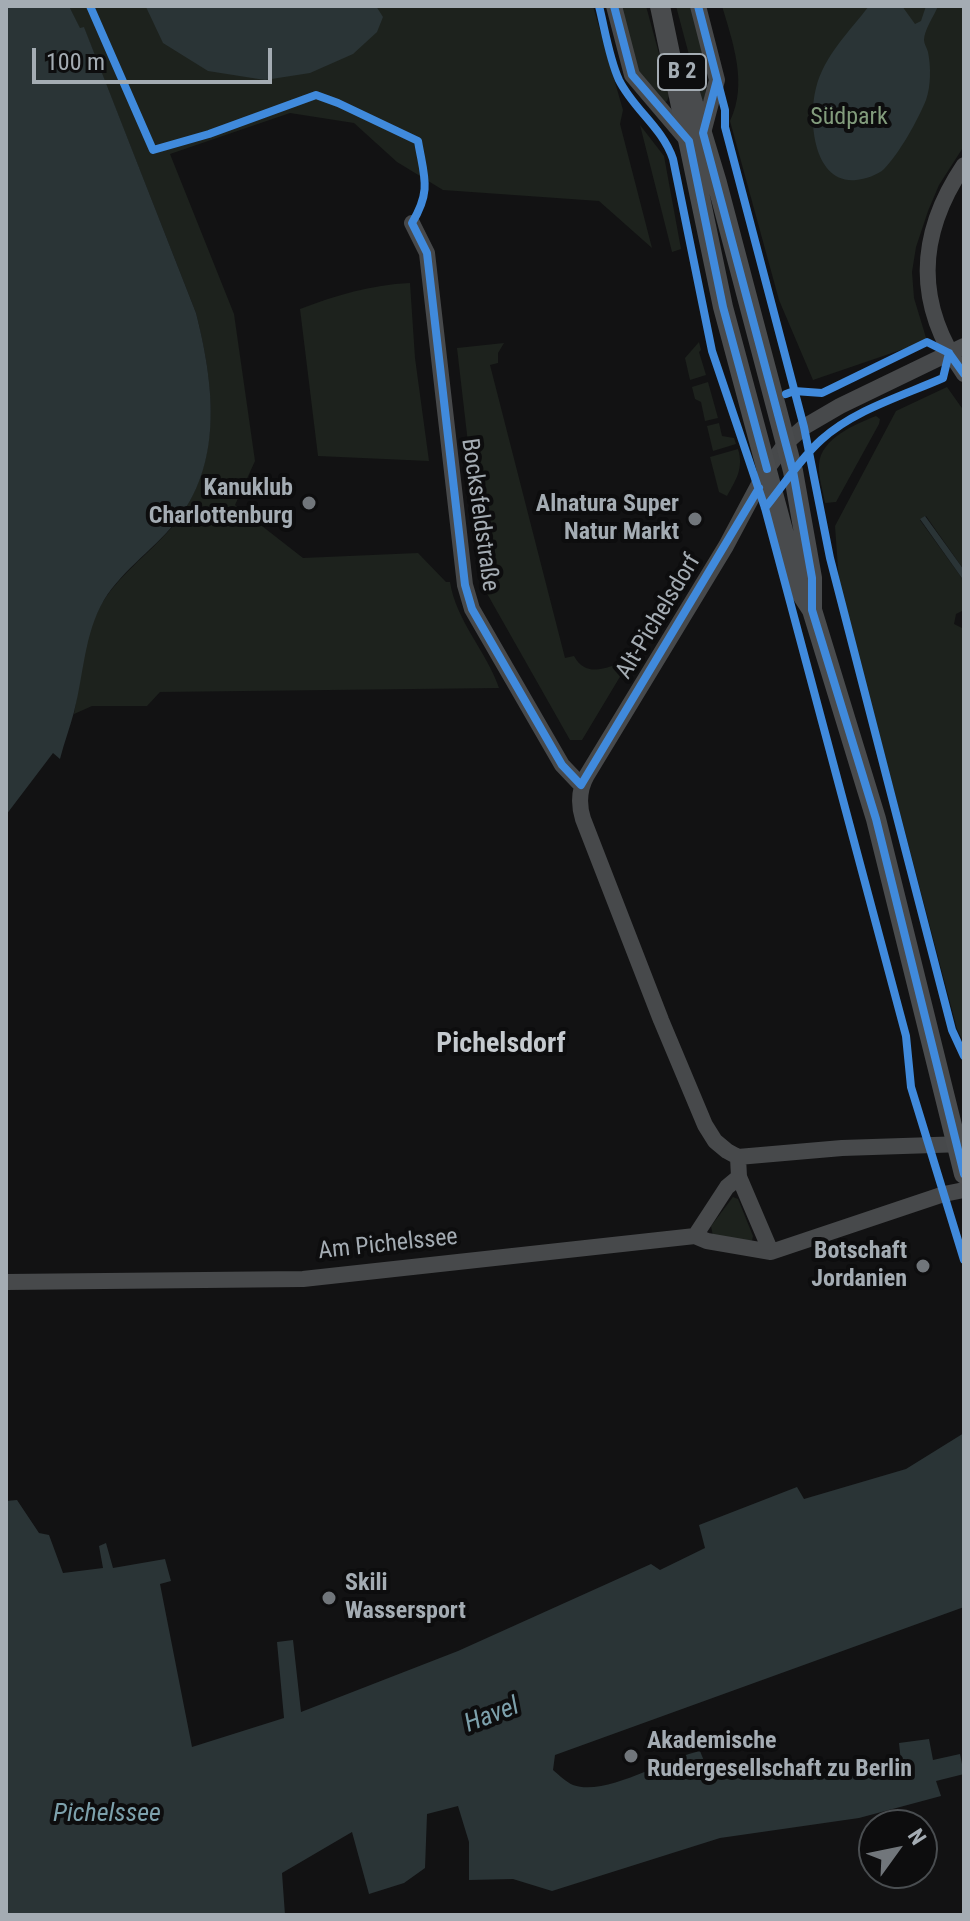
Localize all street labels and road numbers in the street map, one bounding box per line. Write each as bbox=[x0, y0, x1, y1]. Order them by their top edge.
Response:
road number: B 2 bbox=[658, 54, 706, 90]
street label: Bocksfeldstraße bbox=[454, 437, 504, 593]
street label: Alt-Pichelsdorf bbox=[610, 549, 708, 685]
street label: Am Pichelssee bbox=[317, 1223, 459, 1267]

